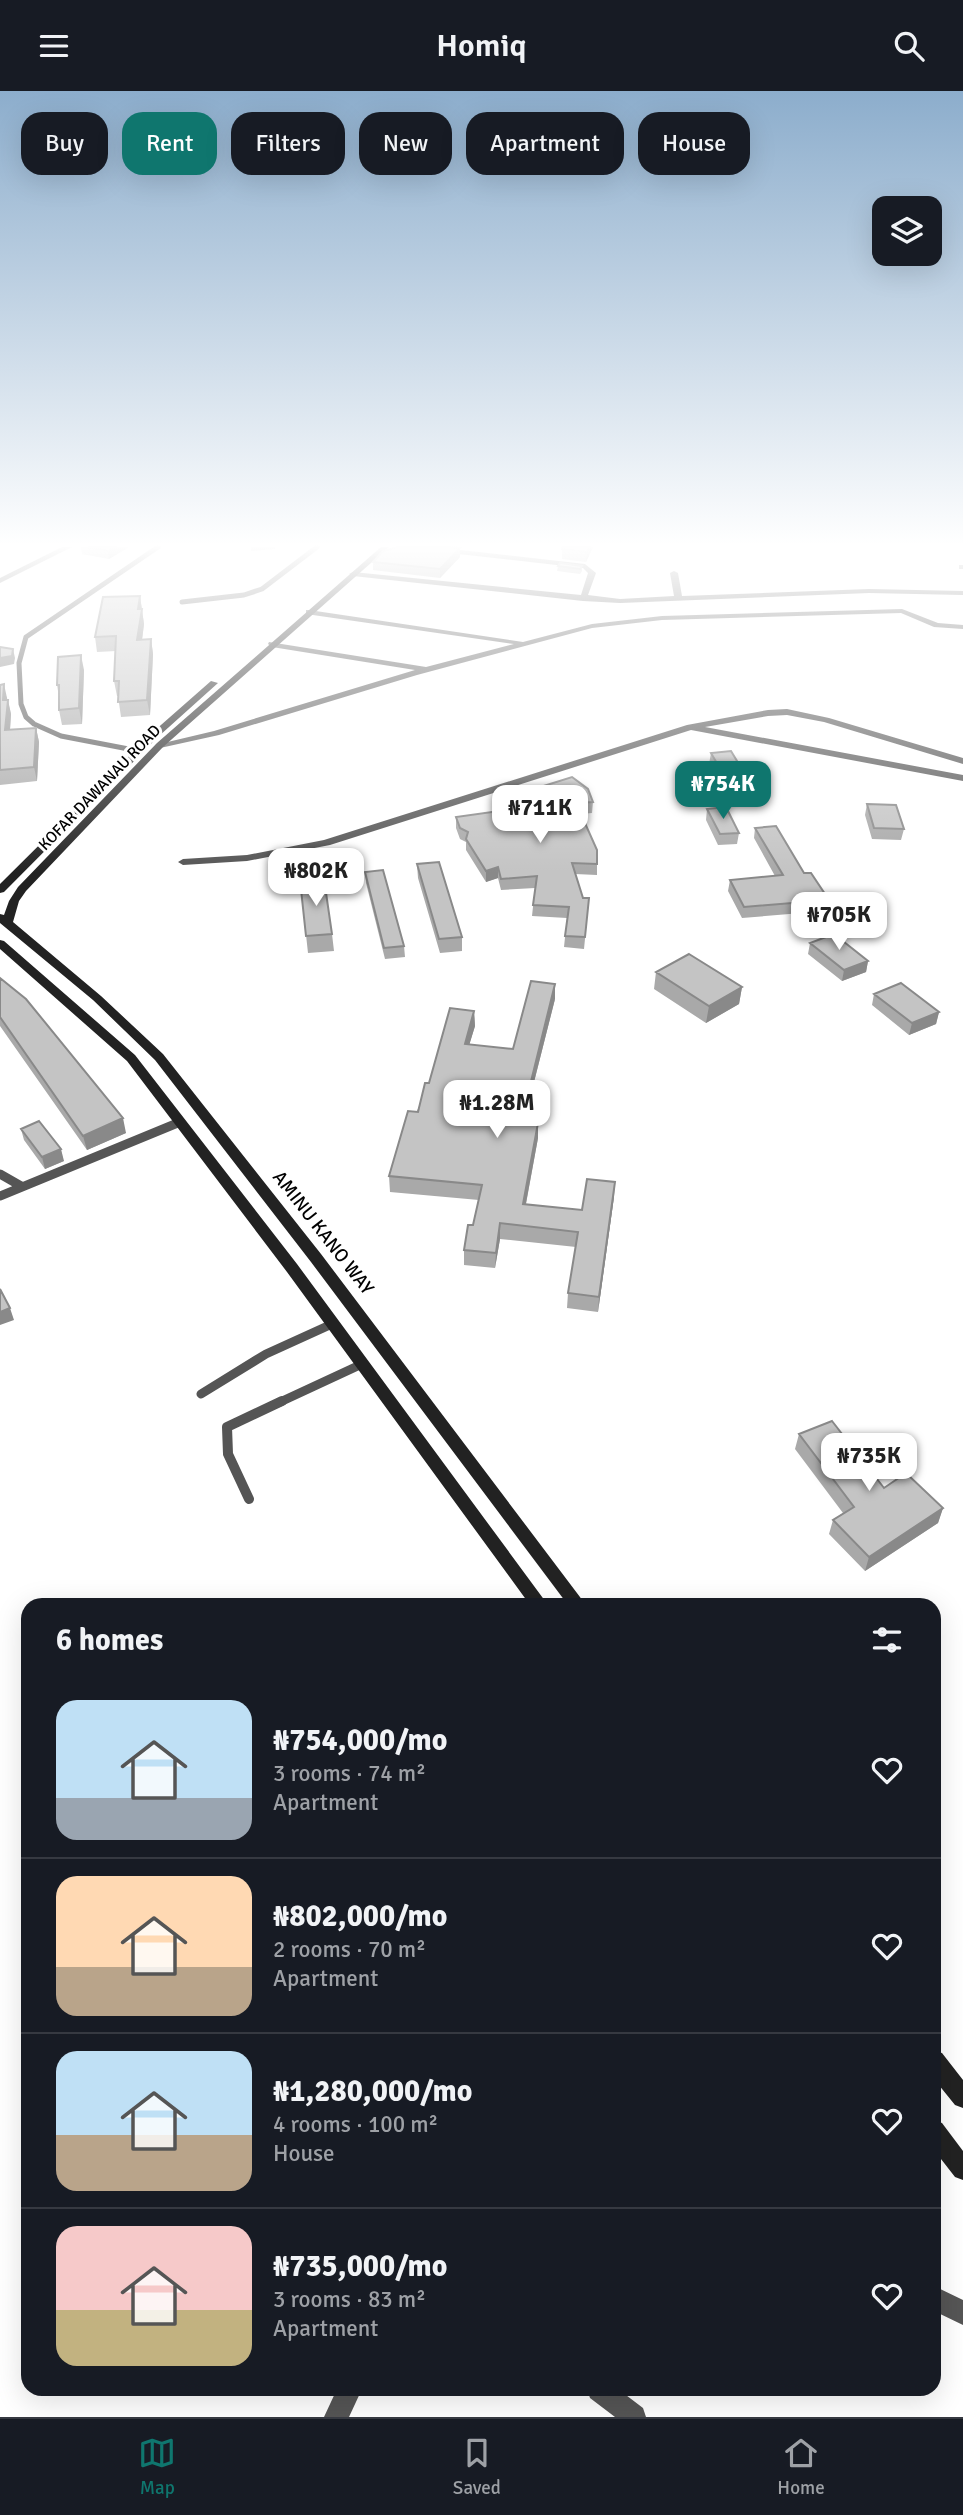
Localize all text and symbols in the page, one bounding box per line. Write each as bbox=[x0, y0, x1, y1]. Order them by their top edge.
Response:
text: Homiq bbox=[436, 26, 527, 65]
icon: menu bbox=[35, 27, 73, 65]
icon: search bbox=[890, 27, 928, 65]
chip: Buy bbox=[21, 112, 108, 175]
chip: Rent bbox=[122, 112, 217, 175]
chip: Filters bbox=[231, 112, 345, 175]
chip: New bbox=[359, 112, 452, 175]
chip: Apartment bbox=[466, 112, 624, 175]
chip: House bbox=[638, 112, 750, 175]
map controls bbox=[872, 196, 942, 266]
button: layers bbox=[872, 196, 942, 266]
street label: KOFAR DAWANAU ROAD bbox=[34, 721, 165, 855]
pin: ₦754K bbox=[674, 761, 772, 821]
text: ₦754K bbox=[691, 769, 755, 798]
pin: ₦711K bbox=[491, 785, 589, 845]
text: ₦711K bbox=[508, 793, 572, 822]
pin: ₦802K bbox=[267, 849, 365, 908]
text: ₦802K bbox=[284, 856, 348, 885]
pin: ₦705K bbox=[790, 893, 888, 952]
text: ₦705K bbox=[807, 900, 871, 929]
pin: ₦1.28M bbox=[440, 1081, 554, 1140]
text: ₦1.28M bbox=[459, 1088, 535, 1117]
street label: AMINU KANO WAY bbox=[267, 1166, 379, 1300]
pin: ₦735K bbox=[820, 1433, 918, 1493]
text: ₦735K bbox=[837, 1441, 901, 1470]
icon: filters bbox=[868, 1621, 906, 1659]
text: 6 homes bbox=[56, 1622, 163, 1659]
text: ₦754,000/mo bbox=[273, 1722, 447, 1759]
icon: home bbox=[112, 1728, 196, 1812]
icon: heart bbox=[868, 1751, 906, 1789]
text: 3 rooms · 74 m² bbox=[273, 1759, 426, 1788]
text: Apartment bbox=[273, 1788, 378, 1817]
text: ₦802,000/mo bbox=[273, 1898, 447, 1935]
icon: home bbox=[112, 1904, 196, 1988]
icon: heart bbox=[868, 1927, 906, 1965]
text: 2 rooms · 70 m² bbox=[273, 1935, 426, 1964]
text: Apartment bbox=[273, 1964, 378, 1993]
text: ₦1,280,000/mo bbox=[273, 2073, 472, 2110]
icon: home bbox=[112, 2079, 196, 2163]
icon: heart bbox=[868, 2102, 906, 2140]
text: 4 rooms · 100 m² bbox=[273, 2110, 438, 2139]
text: House bbox=[273, 2139, 335, 2168]
text: ₦735,000/mo bbox=[273, 2248, 447, 2285]
icon: home bbox=[112, 2254, 196, 2338]
icon: heart bbox=[868, 2277, 906, 2315]
text: 3 rooms · 83 m² bbox=[273, 2285, 426, 2314]
text: Apartment bbox=[273, 2314, 378, 2343]
tab: Map bbox=[138, 2434, 176, 2500]
tab: Saved bbox=[453, 2434, 501, 2500]
tab: Home bbox=[777, 2434, 825, 2500]

